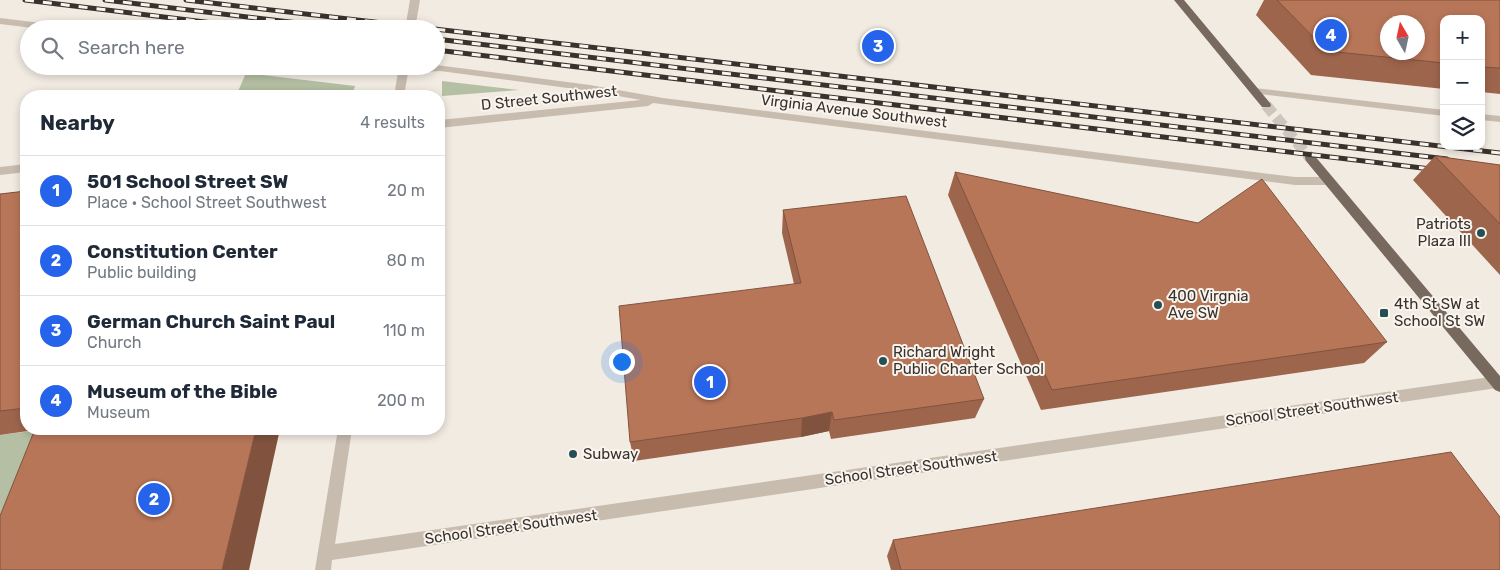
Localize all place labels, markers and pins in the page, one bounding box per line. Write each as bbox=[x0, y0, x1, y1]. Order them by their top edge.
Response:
pin: 4 bbox=[1315, 16, 1347, 54]
pin: 3 bbox=[862, 27, 894, 65]
place label: Patriots Plaza III bbox=[1416, 215, 1471, 250]
marker: Patriots Plaza III bbox=[1475, 227, 1487, 239]
place label: 400 Virgnia Ave SW bbox=[1168, 287, 1249, 322]
place label: 4th St SW at School St SW bbox=[1394, 295, 1485, 330]
marker: 400 Virgnia Ave SW bbox=[1152, 299, 1164, 311]
marker: 4th St SW at School St SW bbox=[1378, 307, 1390, 319]
place label: Richard Wright Public Charter School bbox=[893, 343, 1044, 378]
marker: Richard Wright Public Charter School bbox=[877, 355, 889, 367]
pin: 1 bbox=[694, 363, 726, 401]
place label: Subway bbox=[583, 445, 638, 463]
marker: Subway bbox=[567, 448, 579, 460]
pin: 2 bbox=[138, 480, 170, 518]

